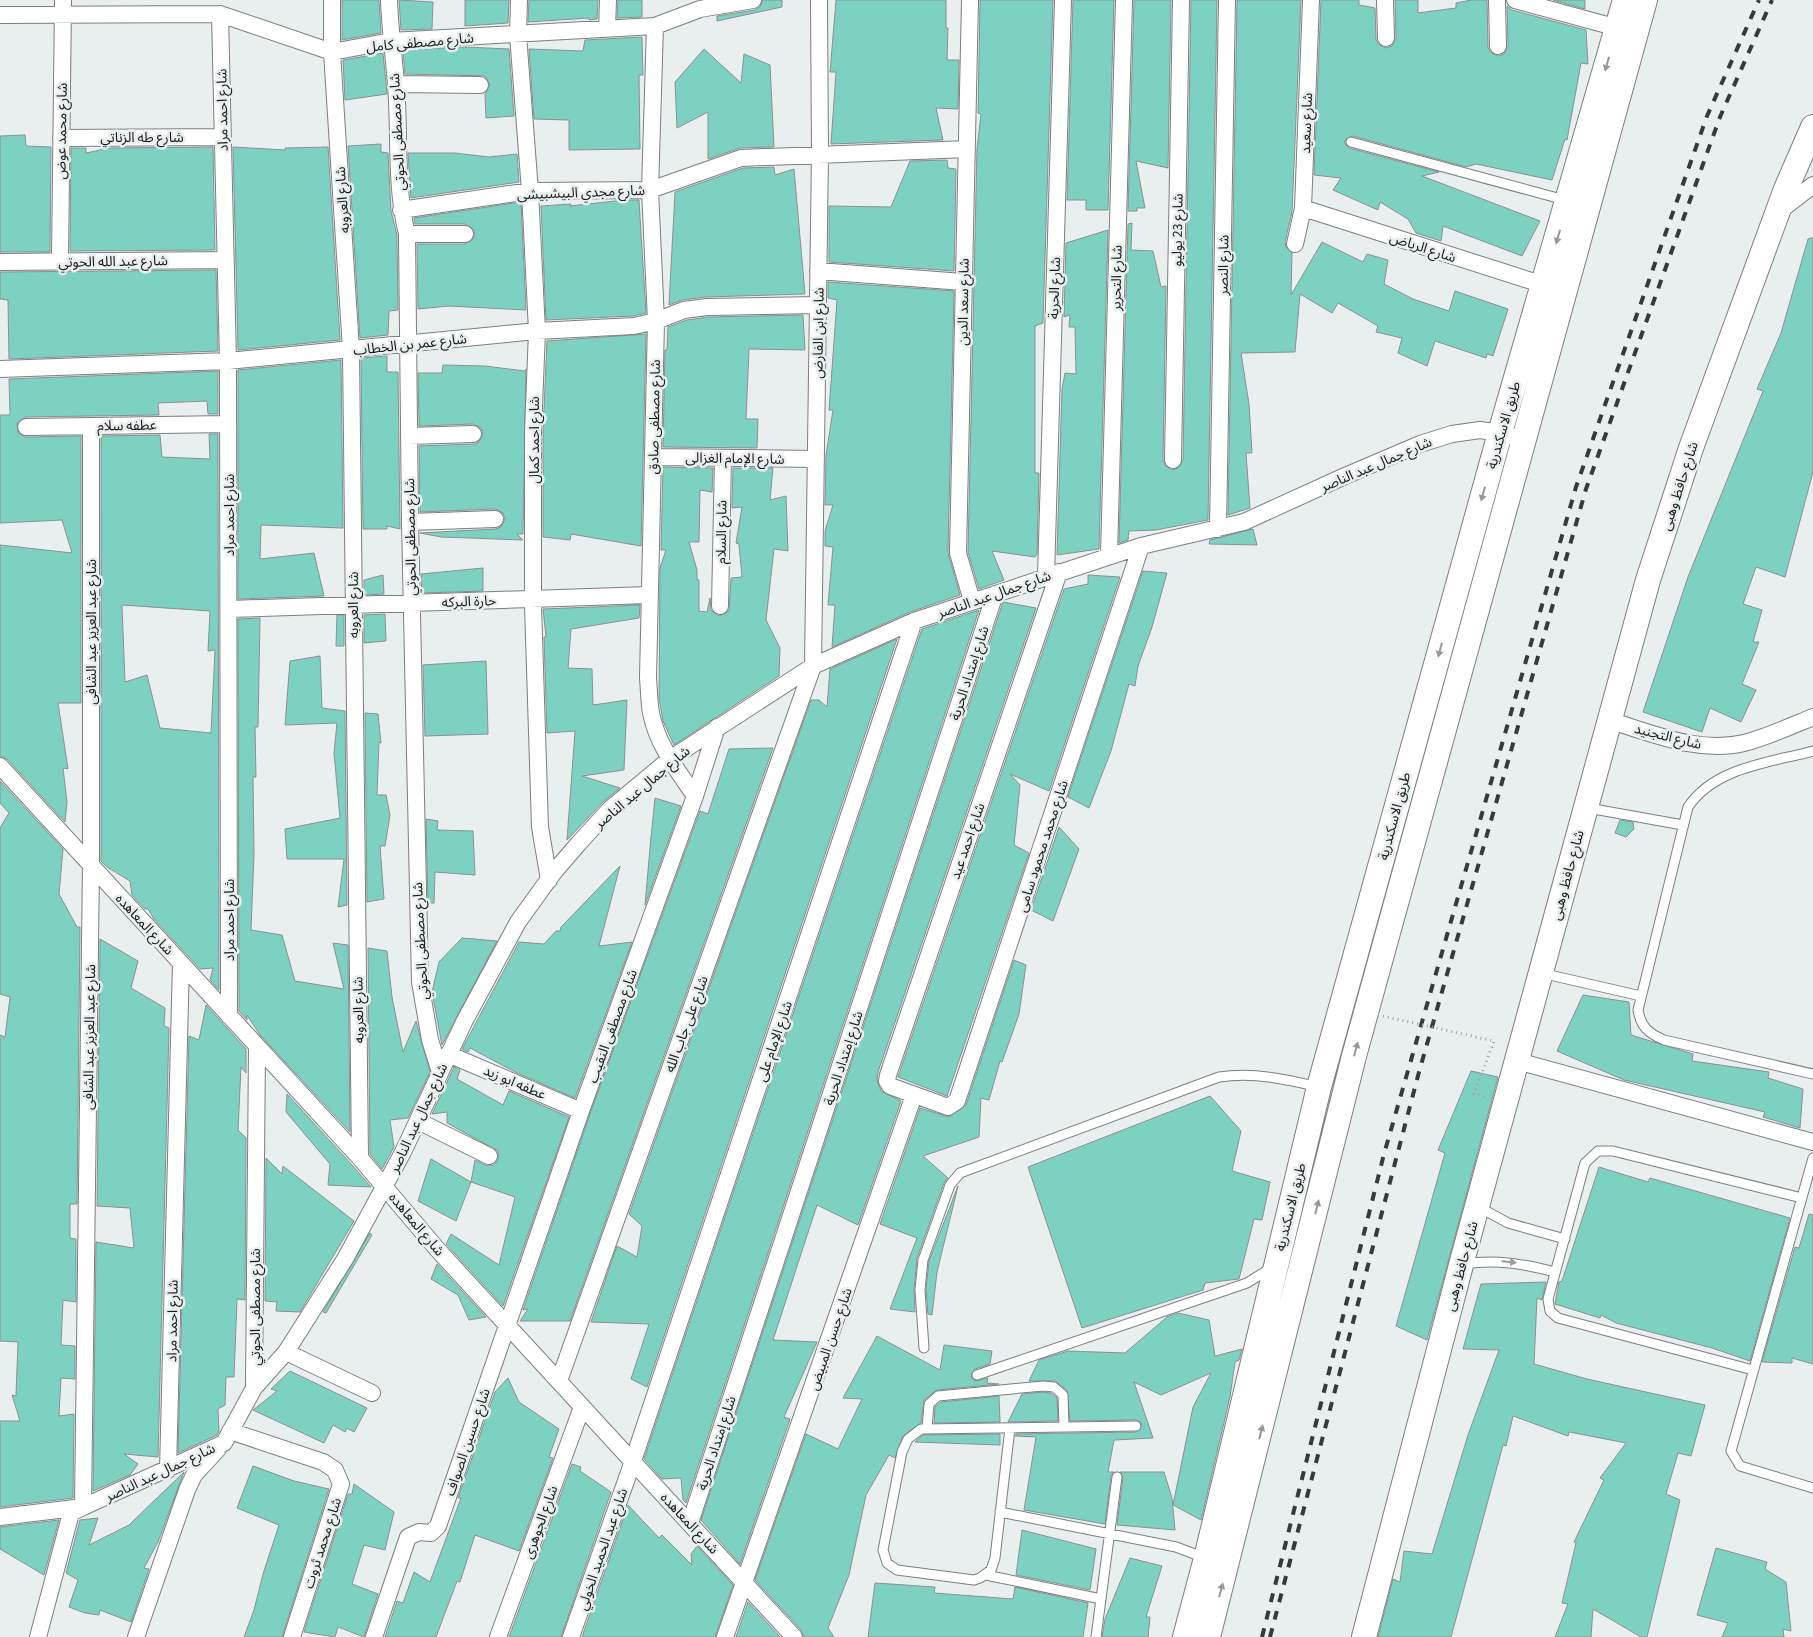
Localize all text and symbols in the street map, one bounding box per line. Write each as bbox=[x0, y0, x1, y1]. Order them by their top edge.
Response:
street label: شارع مصطفى كامل bbox=[365, 28, 475, 58]
one-way arrow bbox=[1603, 56, 1611, 71]
street label: شارع احمد مراد bbox=[212, 69, 234, 151]
street label: شارع مصطفى الحوتي bbox=[385, 73, 411, 191]
street label: شارع محمد عوض bbox=[51, 83, 73, 180]
street label: شارع سعيد bbox=[1296, 92, 1318, 154]
street label: شارع طه الزناتي bbox=[100, 128, 184, 148]
street label: شارع العروبه bbox=[331, 166, 355, 234]
street label: شارع مجدي البيشبيشى bbox=[517, 181, 646, 205]
street label: شارع 23 يوليو bbox=[1167, 193, 1189, 267]
street label: شارع الرياض bbox=[1387, 228, 1458, 268]
one-way arrow bbox=[1553, 229, 1561, 244]
street label: شارع النصر bbox=[1213, 234, 1235, 297]
street label: شارع التحرير bbox=[1106, 245, 1128, 312]
street label: شارع عبد الله الحوتي bbox=[58, 251, 168, 273]
street label: شارع الحرية bbox=[1044, 257, 1066, 319]
street label: شارع سعد الدين bbox=[953, 258, 975, 346]
street label: شارع ابن الفارض bbox=[808, 287, 830, 379]
street label: شارع عمر بن الخطاب bbox=[352, 329, 468, 361]
street label: شارع مصطفى صادق bbox=[644, 359, 666, 475]
street label: طريق الاسكندرية bbox=[1482, 379, 1526, 471]
street label: شارع احمد كمال bbox=[525, 396, 545, 484]
street label: عطفه سلام bbox=[97, 415, 157, 437]
street label: شارع جمال عبد الناصر bbox=[1317, 432, 1435, 498]
street label: شارع حافظ وهبى bbox=[1656, 439, 1704, 533]
street label: شارع الإمام الغزالى bbox=[685, 448, 785, 470]
street label: شارع احمد مراد bbox=[220, 474, 240, 556]
street label: شارع مصطفى الحوتي bbox=[400, 478, 422, 596]
one-way arrow bbox=[1479, 486, 1487, 501]
street label: شارع السلام bbox=[711, 500, 733, 564]
street label: شارع عبد العزيز عبد الشافى bbox=[82, 559, 102, 705]
street label: شارع جمال عبد الناصر bbox=[934, 566, 1054, 624]
street label: شارع العروبه bbox=[344, 572, 364, 638]
street label: حارة البركه bbox=[441, 591, 497, 613]
street label: شارع إمتداد الحرية bbox=[945, 623, 995, 723]
one-way arrow bbox=[1436, 643, 1444, 658]
street label: شارع التجنيد bbox=[1632, 719, 1704, 755]
street label: شارع جمال عبد الناصر bbox=[590, 742, 695, 834]
street label: طريق الاسكندرية bbox=[1374, 770, 1416, 863]
street label: شارع محمد محمود سامى bbox=[1012, 778, 1074, 915]
street label: شارع احمد عيد bbox=[946, 800, 990, 882]
street label: شارع حافظ وهبى bbox=[1546, 828, 1590, 923]
street label: شارع احمد مراد bbox=[220, 879, 240, 961]
street label: شارع مصطفى الحوتي bbox=[408, 882, 434, 1000]
street label: شارع المعاهده bbox=[110, 889, 178, 960]
street label: شارع عبد العزيز عبد الشافى bbox=[79, 964, 101, 1110]
street label: شارع مصطفى النقيب bbox=[583, 967, 643, 1086]
street label: شارع على جاب الله bbox=[660, 973, 714, 1075]
street label: شارع العروبه bbox=[348, 976, 370, 1044]
street label: شارع الإمام على bbox=[752, 998, 798, 1084]
street label: شارع إمتداد الحرية bbox=[819, 1008, 869, 1108]
one-way arrow bbox=[1352, 1041, 1360, 1057]
street label: شارع جمال عبد الناصر bbox=[384, 1060, 453, 1178]
street label: عطفه ابو زيد bbox=[480, 1061, 549, 1105]
street label: طريق الاسكندرية bbox=[1270, 1161, 1312, 1254]
street label: شارع المعاهده bbox=[384, 1188, 449, 1261]
one-way arrow bbox=[1313, 1199, 1321, 1214]
street label: شارع حافظ وهبى bbox=[1440, 1219, 1484, 1314]
street label: شارع مصطفى الحوتي bbox=[246, 1248, 266, 1366]
one-way arrow bbox=[1501, 1258, 1517, 1266]
street label: شارع احمد مراد bbox=[162, 1280, 184, 1362]
street label: شارع حسن المبيض bbox=[804, 1285, 858, 1393]
street label: شارع حسين الصواف bbox=[440, 1386, 496, 1499]
street label: شارع إمتداد الحرية bbox=[692, 1393, 742, 1493]
one-way arrow bbox=[1257, 1425, 1265, 1440]
street label: شارع جمال عبد الناصر bbox=[101, 1439, 219, 1508]
street label: شارع الجوهرى bbox=[518, 1483, 563, 1562]
street label: شارع عبد الحميد الخولي bbox=[573, 1486, 633, 1613]
street label: شارع المعاهده bbox=[655, 1488, 723, 1559]
street label: شارع محمد ثروت bbox=[299, 1495, 347, 1591]
one-way arrow bbox=[1217, 1582, 1225, 1597]

